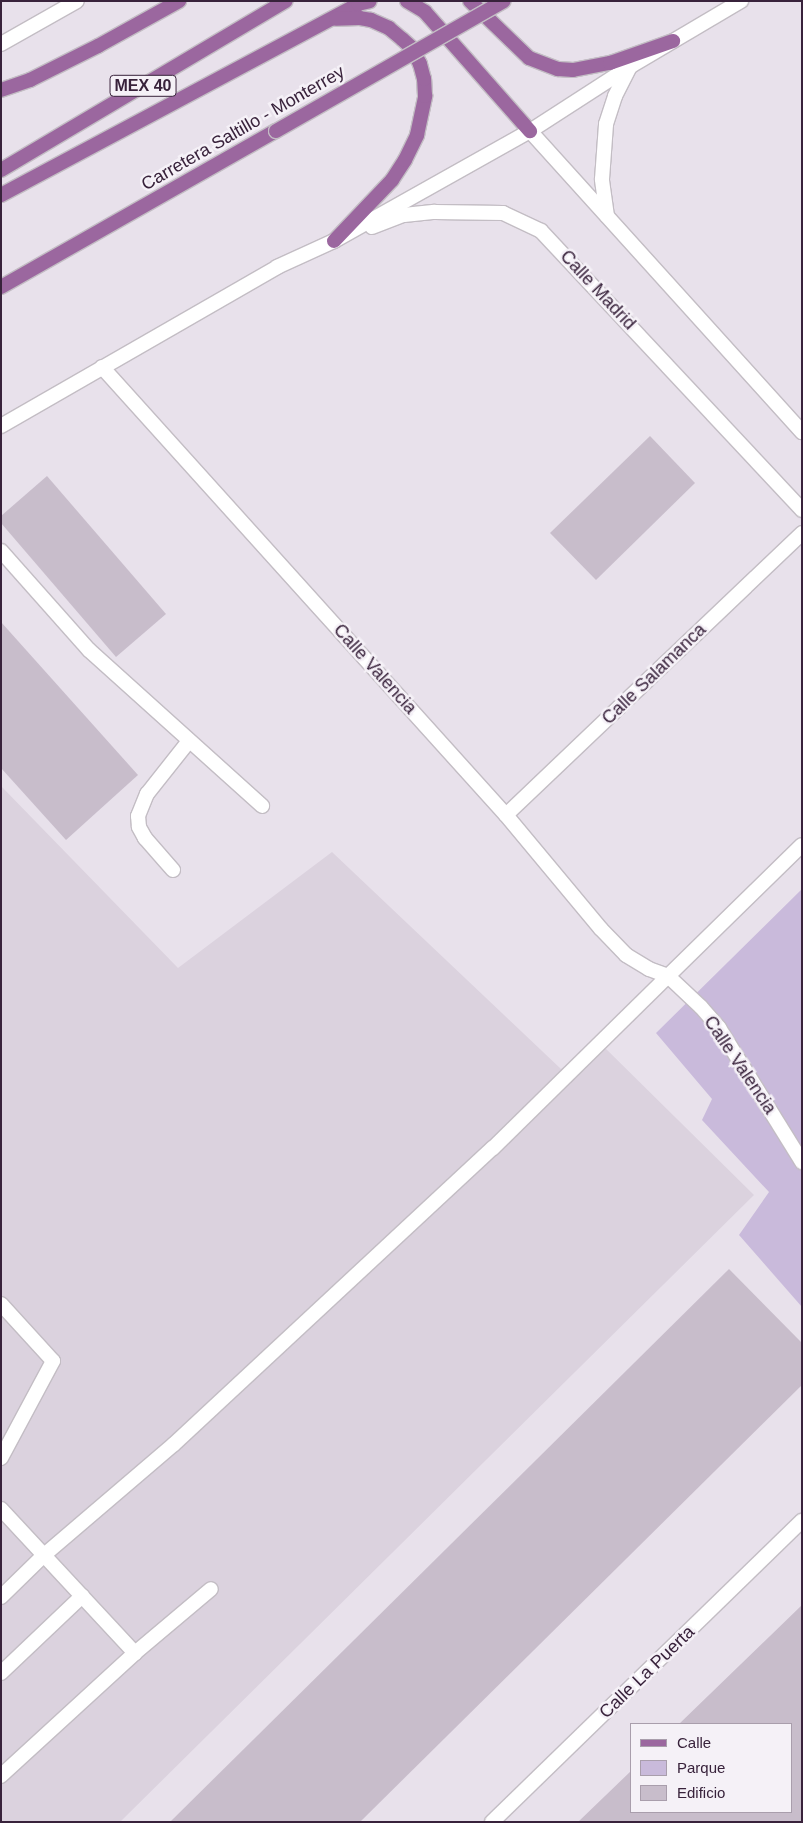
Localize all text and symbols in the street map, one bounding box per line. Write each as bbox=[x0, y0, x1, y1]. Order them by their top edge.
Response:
street label: Carretera Saltillo - Monterrey bbox=[138, 61, 348, 195]
road number: MEX 40 bbox=[109, 72, 177, 100]
street label: Calle Madrid bbox=[556, 246, 640, 334]
street label: Calle Salamanca bbox=[598, 619, 710, 729]
street label: Calle Valencia bbox=[329, 620, 421, 718]
street label: Calle Valencia bbox=[699, 1012, 781, 1118]
street label: Calle La Puerta bbox=[595, 1621, 699, 1723]
legend bbox=[630, 1723, 793, 1813]
text: Calle bbox=[677, 1734, 711, 1751]
text: Parque bbox=[677, 1759, 725, 1776]
text: Edificio bbox=[677, 1784, 725, 1801]

